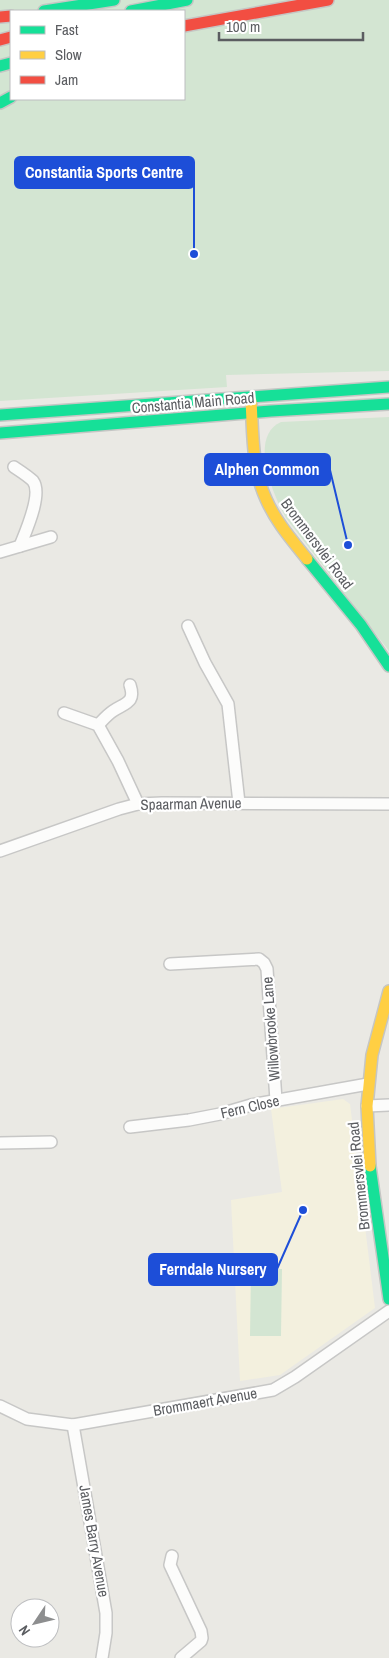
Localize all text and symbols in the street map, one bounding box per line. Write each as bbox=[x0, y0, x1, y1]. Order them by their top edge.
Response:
legend bbox=[10, 10, 185, 100]
scale bar bbox=[219, 10, 363, 42]
text: 100 m bbox=[226, 16, 260, 37]
text: Fast bbox=[55, 19, 79, 40]
text: Slow bbox=[55, 44, 82, 65]
text: Jam bbox=[55, 69, 78, 90]
callout: Constantia Sports Centre bbox=[15, 157, 194, 188]
text: Constantia Sports Centre bbox=[25, 161, 183, 183]
street label: Constantia Main Road bbox=[131, 387, 255, 418]
callout: Alphen Common bbox=[205, 454, 330, 485]
text: Alphen Common bbox=[215, 458, 319, 480]
street label: Brommersvlei Road bbox=[276, 494, 358, 593]
street label: Spaarman Avenue bbox=[140, 792, 242, 815]
street label: Willowbrooke Lane bbox=[256, 976, 285, 1082]
street label: Fern Close bbox=[219, 1090, 281, 1123]
street label: Brommersvlei Road bbox=[342, 1121, 375, 1231]
callout: Ferndale Nursery bbox=[149, 1254, 277, 1285]
text: Ferndale Nursery bbox=[159, 1258, 267, 1280]
street label: Brommaert Avenue bbox=[151, 1382, 259, 1421]
street label: James Barry Avenue bbox=[74, 1483, 115, 1599]
north arrow bbox=[10, 1598, 60, 1648]
text: N bbox=[15, 1622, 34, 1639]

